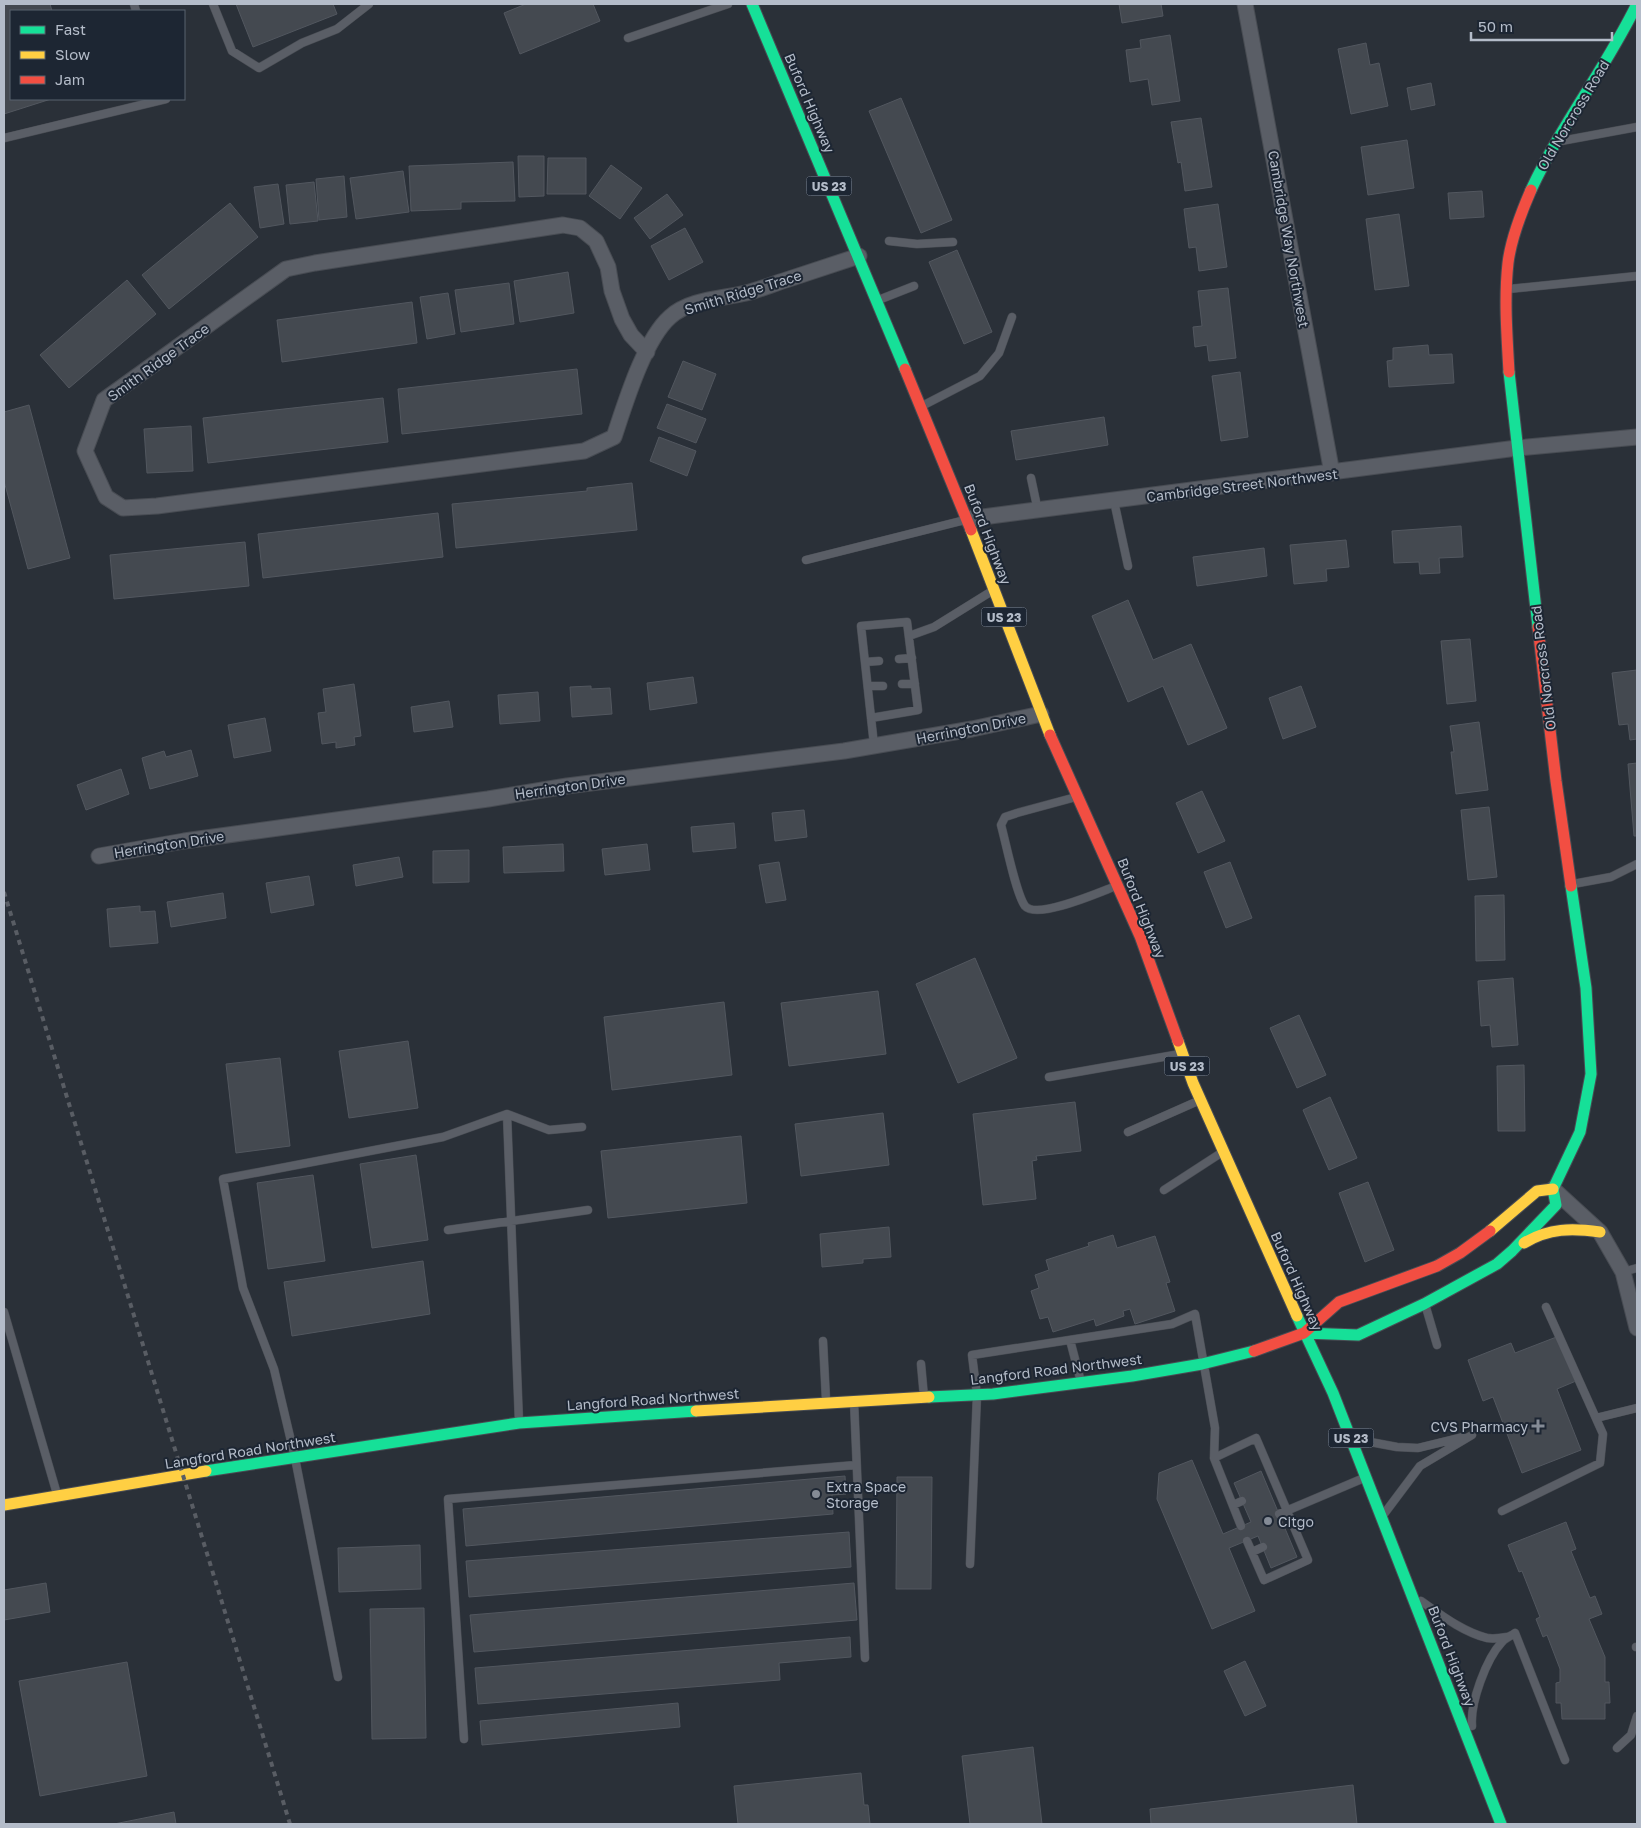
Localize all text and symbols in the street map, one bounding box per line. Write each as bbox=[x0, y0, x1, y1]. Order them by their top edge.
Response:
legend bbox=[10, 10, 185, 100]
scale bar bbox=[1471, 10, 1612, 42]
text: 50 m bbox=[1478, 17, 1513, 35]
text: Fast bbox=[55, 20, 86, 38]
text: Slow bbox=[55, 45, 90, 63]
street label: Buford Highway bbox=[781, 51, 839, 156]
street label: Old Norcross Road bbox=[1533, 57, 1613, 173]
text: Jam bbox=[55, 70, 85, 88]
street label: Cambridge Way Northwest bbox=[1265, 149, 1313, 329]
road number: US 23 bbox=[806, 177, 852, 196]
street label: Smith Ridge Trace bbox=[683, 266, 803, 318]
street label: Smith Ridge Trace bbox=[104, 319, 212, 405]
street label: Cambridge Street Northwest bbox=[1145, 465, 1339, 505]
street label: Buford Highway bbox=[961, 481, 1015, 587]
street label: Old Norcross Road bbox=[1527, 605, 1559, 731]
road number: US 23 bbox=[982, 608, 1026, 626]
street label: Herrington Drive bbox=[915, 709, 1027, 747]
street label: Herrington Drive bbox=[514, 770, 626, 802]
street label: Herrington Drive bbox=[113, 827, 225, 861]
street label: Buford Highway bbox=[1114, 855, 1170, 961]
road number: US 23 bbox=[1164, 1056, 1210, 1076]
street label: Buford Highway bbox=[1268, 1229, 1327, 1333]
street label: Langford Road Northwest bbox=[969, 1350, 1143, 1388]
street label: Langford Road Northwest bbox=[566, 1384, 740, 1414]
place label: CVS Pharmacy bbox=[1430, 1418, 1528, 1435]
marker: CVS Pharmacy bbox=[1532, 1420, 1544, 1432]
street label: Langford Road Northwest bbox=[163, 1428, 337, 1472]
road number: US 23 bbox=[1328, 1429, 1374, 1448]
place label: Extra Space Storage bbox=[826, 1478, 906, 1511]
marker: Extra Space Storage bbox=[810, 1488, 822, 1500]
place label: Citgo bbox=[1278, 1513, 1314, 1530]
marker: Citgo bbox=[1262, 1515, 1274, 1527]
street label: Buford Highway bbox=[1425, 1603, 1479, 1709]

